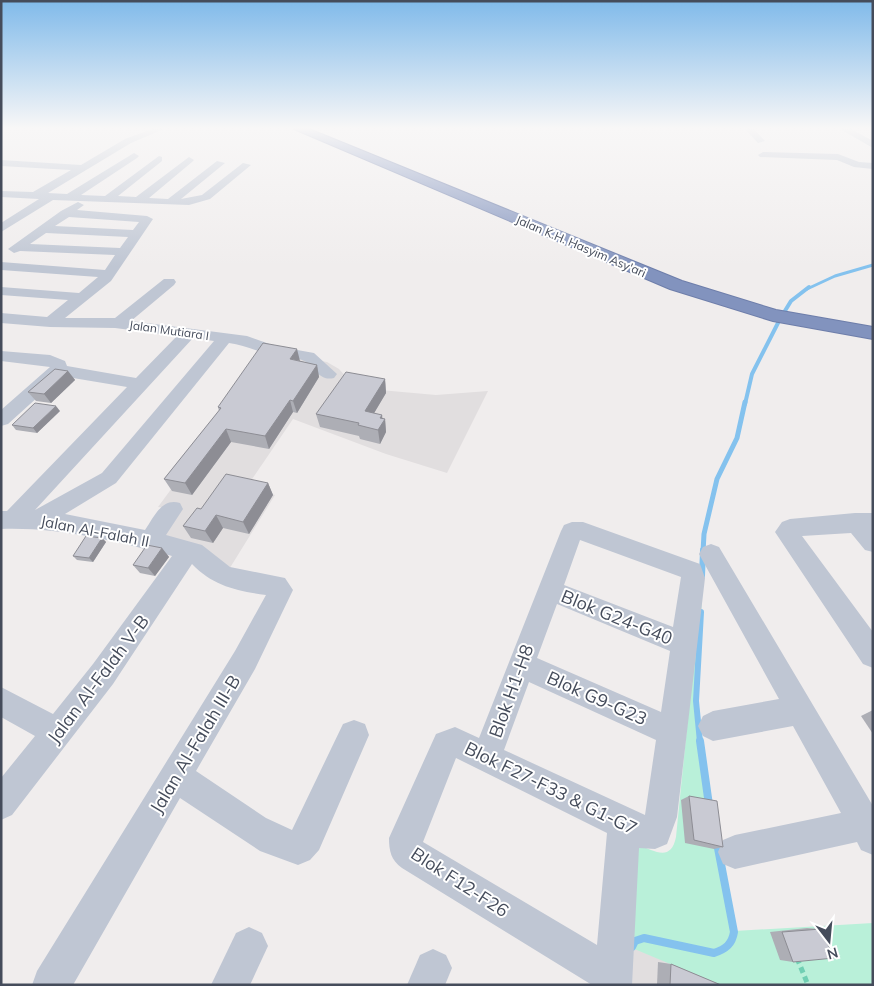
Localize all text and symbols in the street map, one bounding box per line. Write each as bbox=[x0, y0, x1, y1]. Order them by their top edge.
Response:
street label: Jalan K.H. Hasyim Asy'ari bbox=[514, 212, 649, 280]
street label: Jalan Mutiara I bbox=[128, 317, 210, 343]
street label: Jalan Al-Falah II bbox=[39, 511, 151, 551]
street label: Blok G24-G40 bbox=[558, 584, 676, 650]
street label: Jalan Al-Falah V-B bbox=[42, 610, 154, 748]
street label: Blok H1-H8 bbox=[483, 641, 539, 741]
street label: Blok G9-G23 bbox=[543, 666, 651, 730]
street label: Jalan Al-Falah III-B bbox=[145, 671, 245, 817]
street label: Blok F27-F33 & G1-G7 bbox=[461, 736, 641, 840]
street label: Blok F12-F26 bbox=[407, 842, 513, 922]
north arrow bbox=[804, 916, 854, 966]
text: N bbox=[825, 943, 840, 964]

